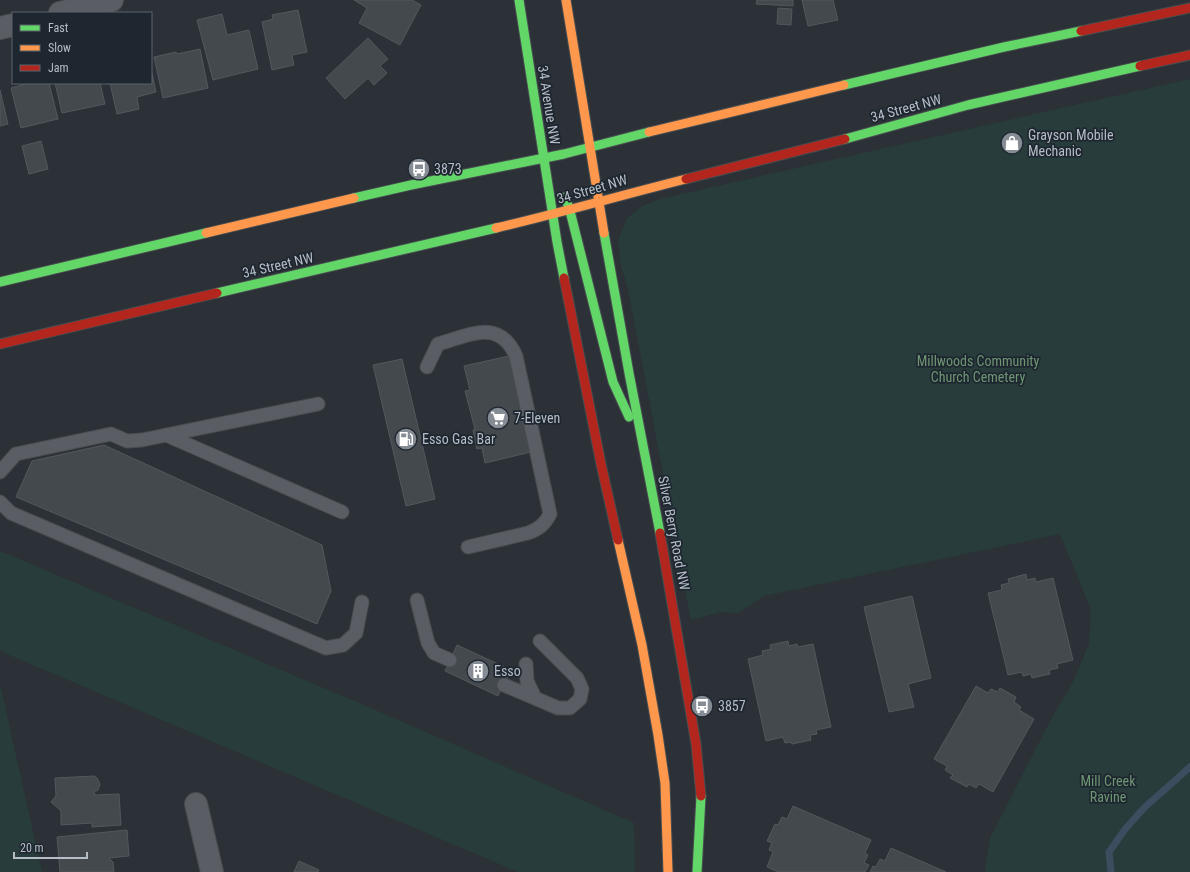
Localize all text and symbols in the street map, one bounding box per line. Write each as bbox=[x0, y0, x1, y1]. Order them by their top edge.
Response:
legend bbox=[12, 12, 152, 84]
text: Fast bbox=[48, 21, 69, 35]
text: Slow bbox=[48, 41, 71, 55]
text: Jam bbox=[48, 61, 69, 75]
street label: 34 Avenue NW bbox=[535, 64, 563, 146]
street label: 34 Street NW bbox=[869, 91, 943, 125]
place label: Grayson Mobile Mechanic bbox=[1028, 127, 1114, 159]
shop icon: Grayson Mobile Mechanic bbox=[999, 130, 1025, 156]
bus stop icon: 3873 bbox=[406, 156, 432, 182]
place label: 3873 bbox=[434, 161, 462, 177]
street label: 34 Street NW bbox=[555, 171, 629, 207]
street label: 34 Street NW bbox=[241, 249, 315, 281]
park label: Millwoods Community Church Cemetery bbox=[917, 353, 1040, 385]
supermarket icon: 7-Eleven bbox=[485, 405, 511, 431]
place label: 7-Eleven bbox=[514, 410, 560, 426]
fuel station icon: Esso Gas Bar bbox=[393, 426, 419, 452]
place label: Esso Gas Bar bbox=[422, 431, 495, 447]
street label: Silver Berry Road NW bbox=[655, 474, 693, 592]
building icon: Esso bbox=[465, 658, 491, 684]
place label: Esso bbox=[494, 663, 521, 679]
bus stop icon: 3857 bbox=[689, 693, 715, 719]
place label: 3857 bbox=[718, 698, 746, 714]
park label: Mill Creek Ravine bbox=[1081, 773, 1136, 805]
scale bar bbox=[14, 834, 87, 860]
text: 20 m bbox=[20, 841, 44, 855]

